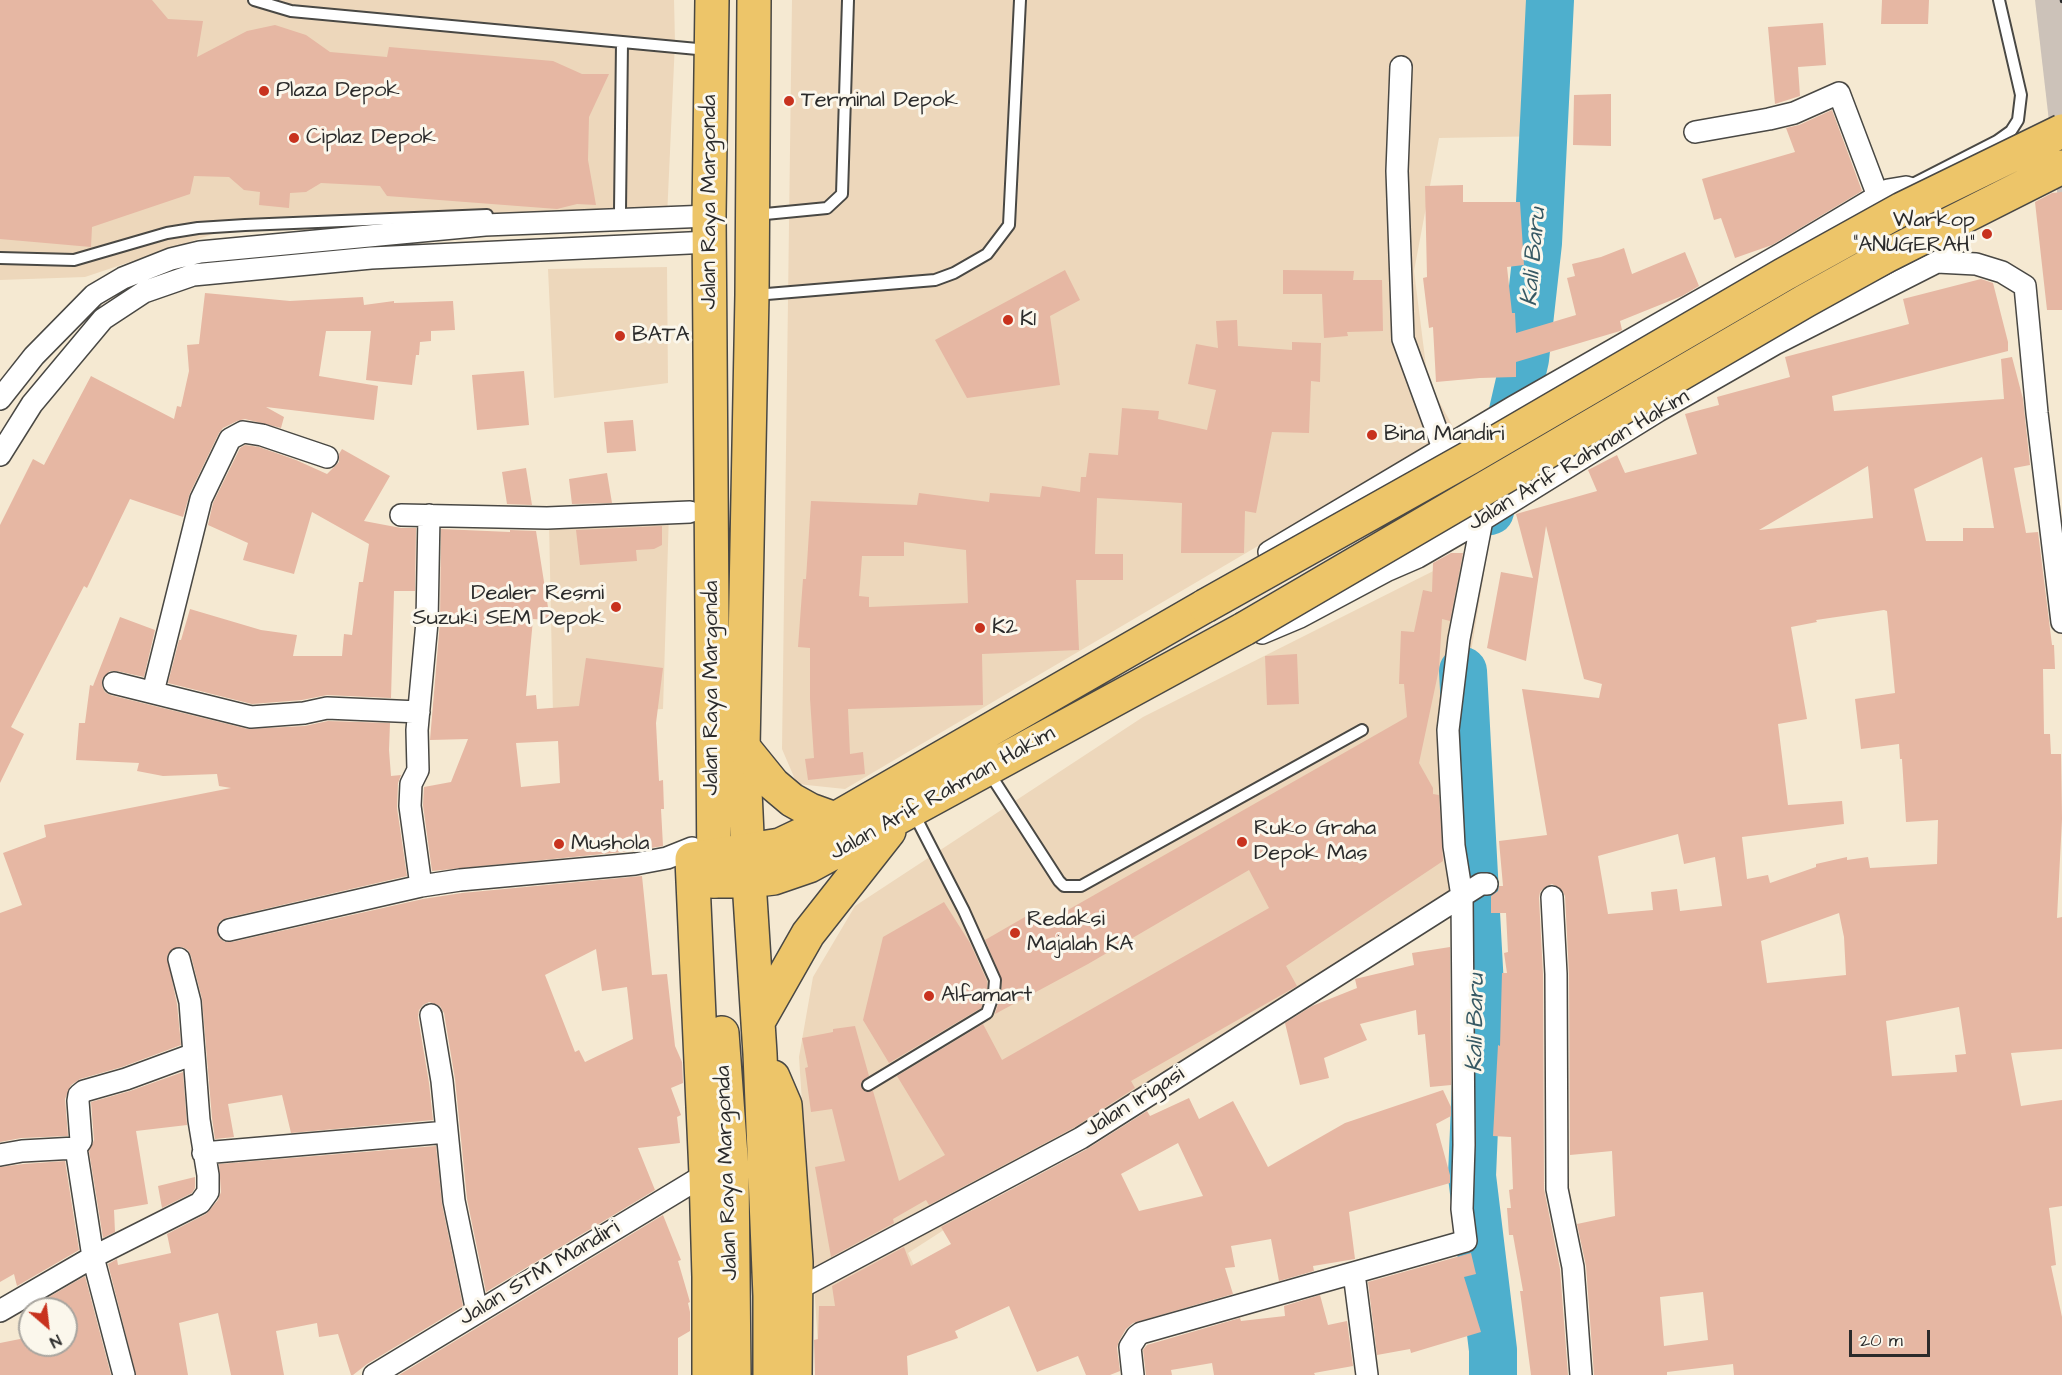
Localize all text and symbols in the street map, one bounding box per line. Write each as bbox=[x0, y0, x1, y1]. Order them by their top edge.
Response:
place label: Plaza Depok bbox=[276, 78, 400, 104]
marker: Plaza Depok bbox=[257, 84, 271, 98]
place label: Terminal Depok bbox=[801, 88, 958, 114]
marker: Terminal Depok bbox=[782, 94, 796, 108]
street label: Jalan Raya Margonda bbox=[697, 95, 723, 309]
place label: Ciplaz Depok bbox=[306, 125, 436, 151]
marker: Ciplaz Depok bbox=[287, 131, 301, 145]
water label: Kali Baru bbox=[1516, 207, 1554, 307]
place label: Warkop "ANUGERAH" bbox=[1853, 208, 1975, 260]
marker: Warkop "ANUGERAH" bbox=[1980, 227, 1994, 241]
place label: K1 bbox=[1020, 307, 1036, 333]
marker: K1 bbox=[1001, 313, 1015, 327]
place label: BATA bbox=[632, 323, 690, 349]
marker: BATA bbox=[613, 329, 627, 343]
street label: Jalan Arif Rahman Hakim bbox=[1464, 385, 1694, 537]
place label: Bina Mandiri bbox=[1384, 422, 1504, 448]
marker: Bina Mandiri bbox=[1365, 428, 1379, 442]
place label: Dealer Resmi Suzuki SEM Depok bbox=[413, 581, 604, 632]
street label: Jalan Raya Margonda bbox=[699, 581, 725, 795]
marker: Dealer Resmi Suzuki SEM Depok bbox=[609, 600, 623, 614]
place label: K2 bbox=[992, 615, 1018, 641]
marker: K2 bbox=[973, 621, 987, 635]
street label: Jalan Arif Rahman Hakim bbox=[826, 721, 1060, 867]
place label: Ruko Graha Depok Mas bbox=[1254, 816, 1376, 867]
place label: Mushola bbox=[571, 831, 649, 857]
marker: Ruko Graha Depok Mas bbox=[1235, 835, 1249, 849]
marker: Mushola bbox=[552, 837, 566, 851]
place label: Redaksi Majalah KA bbox=[1027, 907, 1133, 958]
marker: Redaksi Majalah KA bbox=[1008, 926, 1022, 940]
water label: Kali Baru bbox=[1462, 974, 1492, 1072]
place label: Alfamart bbox=[941, 983, 1032, 1009]
marker: Alfamart bbox=[922, 989, 936, 1003]
street label: Jalan Irigasi bbox=[1080, 1062, 1190, 1144]
street label: Jalan Raya Margonda bbox=[711, 1065, 745, 1281]
street label: Jalan STM Mandiri bbox=[455, 1216, 625, 1332]
north arrow bbox=[18, 1297, 78, 1357]
scale bar bbox=[1852, 1318, 1933, 1356]
text: 20 m bbox=[1860, 1328, 1903, 1353]
text: N bbox=[46, 1329, 65, 1353]

